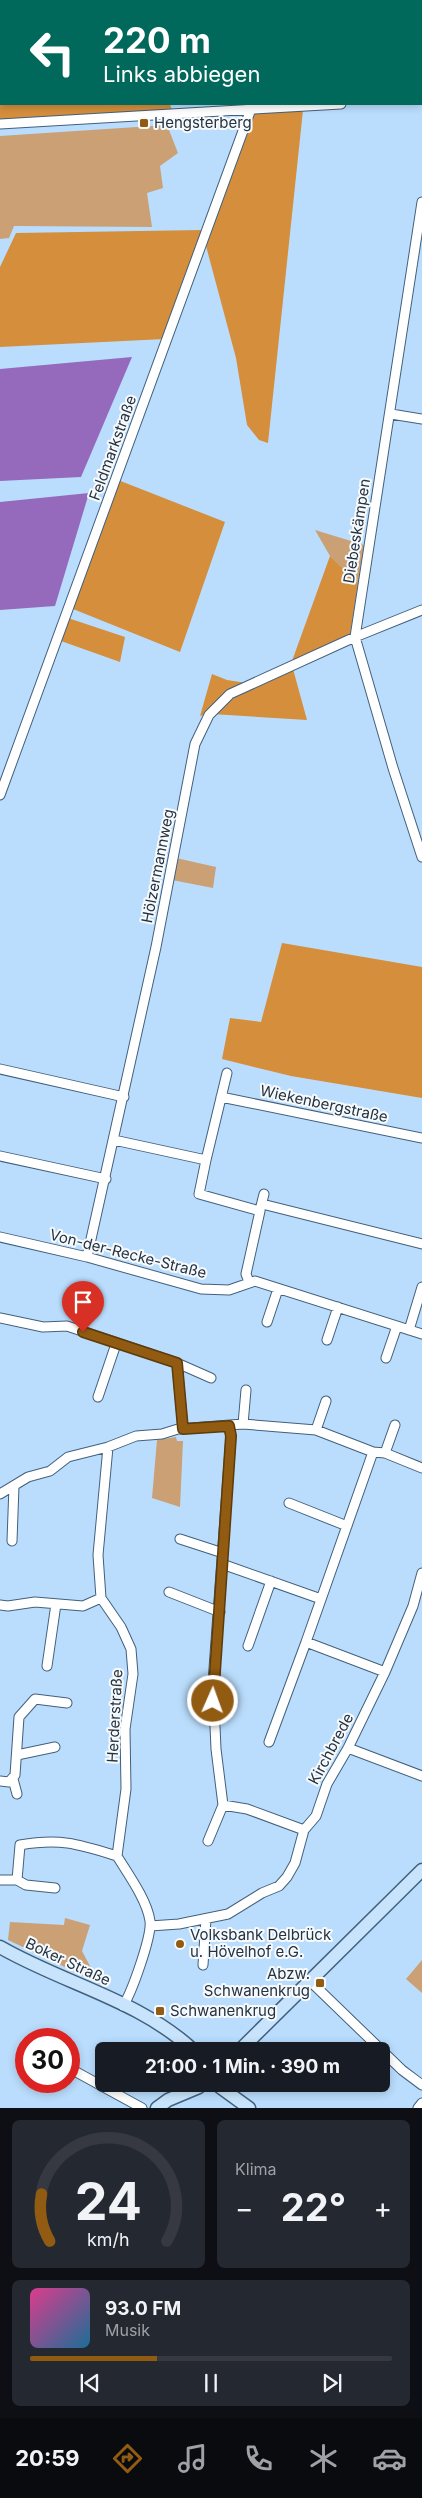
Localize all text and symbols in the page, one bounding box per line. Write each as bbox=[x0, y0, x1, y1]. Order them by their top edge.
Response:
text: 220 m bbox=[103, 19, 211, 61]
icon: left bbox=[20, 20, 85, 85]
text: Links abbiegen bbox=[103, 61, 260, 87]
place label: Hengsterberg bbox=[154, 113, 252, 132]
marker: Hengsterberg bbox=[138, 117, 150, 129]
street label: Feldmarkstraße bbox=[85, 393, 140, 503]
street label: Diebeskämpen bbox=[339, 477, 374, 585]
street label: Hölzermannweg bbox=[137, 807, 178, 925]
street label: Wiekenbergstraße bbox=[259, 1081, 390, 1126]
street label: Von-der-Recke-Straße bbox=[48, 1225, 209, 1282]
pin bbox=[62, 1281, 104, 1332]
icon: arrive bbox=[69, 1288, 97, 1316]
street label: Herderstraße bbox=[103, 1669, 126, 1763]
position arrow bbox=[186, 1674, 238, 1726]
street label: Kirchbrede bbox=[304, 1710, 357, 1788]
place label: Volksbank Delbrück u. Hövelhof e.G. bbox=[190, 1925, 332, 1961]
street label: Boker Straße bbox=[23, 1934, 114, 1990]
marker: Volksbank Delbrück u. Hövelhof e.G. bbox=[174, 1938, 186, 1950]
place label: Abzw. Schwanenkrug bbox=[204, 1964, 310, 2000]
marker: Abzw. Schwanenkrug bbox=[314, 1977, 326, 1989]
place label: Schwanenkrug bbox=[170, 2001, 276, 2020]
marker: Schwanenkrug bbox=[154, 2005, 166, 2017]
speed limit sign: 30 bbox=[15, 2028, 80, 2093]
text: 21:00 · 1 Min. · 390 m bbox=[145, 2055, 340, 2078]
text: Klima bbox=[235, 2159, 277, 2179]
text: 24 bbox=[75, 2170, 142, 2233]
text: 22° bbox=[281, 2184, 346, 2230]
text: − bbox=[235, 2191, 254, 2225]
text: + bbox=[373, 2191, 392, 2225]
text: km/h bbox=[87, 2229, 130, 2250]
text: 93.0 FM bbox=[105, 2297, 181, 2320]
text: Musik bbox=[105, 2320, 150, 2340]
icon: previous bbox=[76, 2369, 104, 2397]
icon: pause bbox=[197, 2369, 225, 2397]
icon: next bbox=[318, 2369, 346, 2397]
icon: directions bbox=[110, 2441, 145, 2476]
icon: music bbox=[175, 2441, 210, 2476]
icon: phone bbox=[241, 2441, 276, 2476]
icon: climate bbox=[306, 2441, 341, 2476]
icon: car bbox=[372, 2441, 407, 2476]
text: 20:59 bbox=[15, 2445, 80, 2471]

